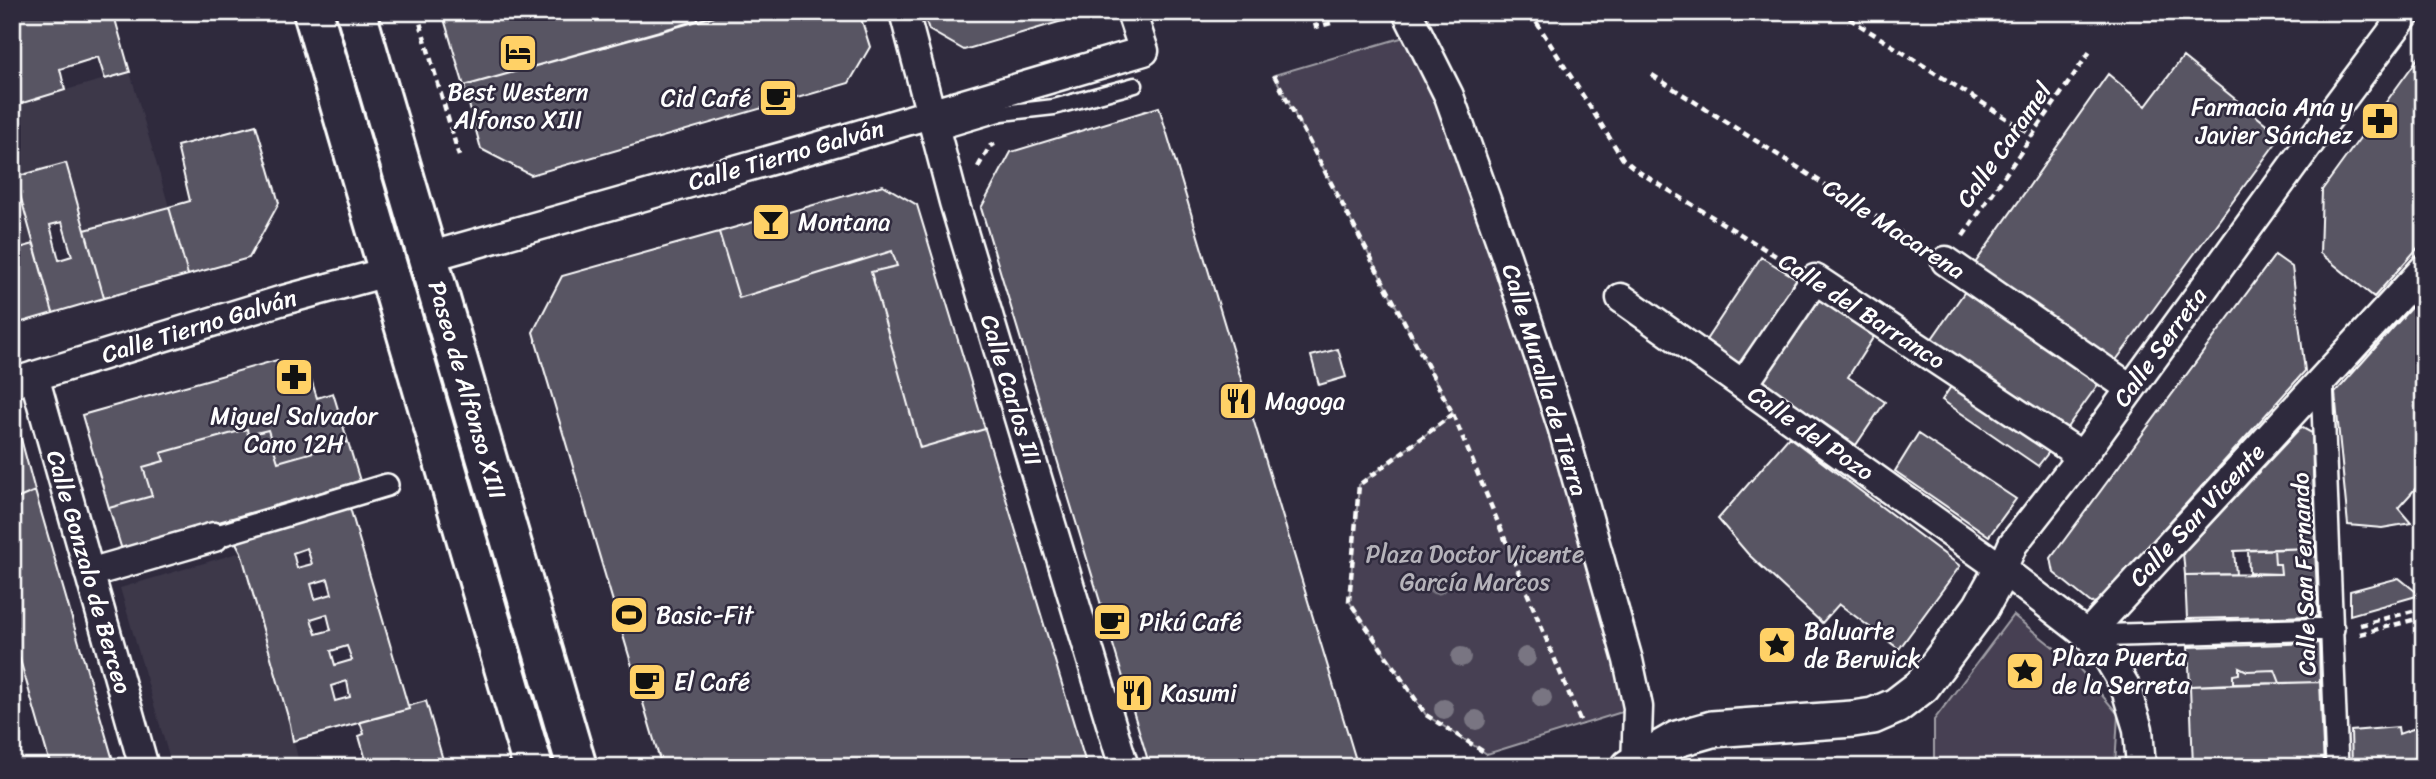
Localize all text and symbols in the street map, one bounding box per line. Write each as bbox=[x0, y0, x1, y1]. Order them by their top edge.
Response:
hotel icon: Best Western Alfonso XIII bbox=[497, 32, 539, 74]
place label: Best Western Alfonso XIII bbox=[447, 71, 589, 141]
street label: Calle Caramel bbox=[1945, 72, 2064, 217]
place label: Cid Café bbox=[661, 77, 751, 119]
cafe icon: Cid Café bbox=[757, 77, 799, 119]
place label: Farmacia Ana y Javier Sánchez bbox=[2191, 86, 2354, 156]
pharmacy icon: Farmacia Ana y Javier Sánchez bbox=[2359, 100, 2401, 142]
street label: Calle Tierno Galván bbox=[683, 107, 889, 203]
street label: Calle Macarena bbox=[1814, 167, 1974, 291]
bar icon: Montana bbox=[750, 201, 792, 243]
place label: Montana bbox=[798, 201, 890, 243]
street label: Calle del Barranco bbox=[1770, 241, 1954, 381]
street label: Calle Muralla de Tierra bbox=[1490, 259, 1600, 501]
street label: Calle Tierno Galván bbox=[96, 276, 302, 376]
street label: Paseo de Alfonso XIII bbox=[416, 276, 518, 504]
street label: Calle Serreta bbox=[2102, 277, 2219, 416]
street label: Calle Carlos III bbox=[968, 309, 1054, 471]
pharmacy icon: Miguel Salvador Cano 12H bbox=[273, 356, 315, 398]
street label: Calle del Pozo bbox=[1739, 374, 1883, 492]
restaurant icon: Magoga bbox=[1217, 380, 1259, 422]
place label: Magoga bbox=[1265, 380, 1345, 422]
place label: Miguel Salvador Cano 12H bbox=[210, 395, 379, 465]
street label: Calle San Vicente bbox=[2119, 433, 2276, 597]
street label: Calle Gonzalo de Berceo bbox=[34, 445, 144, 699]
street label: Calle San Fernando bbox=[2279, 471, 2329, 676]
park label: Plaza Doctor Vicente García Marcos bbox=[1366, 533, 1584, 603]
sports icon: Basic-Fit bbox=[608, 594, 650, 636]
place label: Basic-Fit bbox=[656, 594, 755, 636]
cafe icon: Pikú Café bbox=[1091, 601, 1133, 643]
place label: Pikú Café bbox=[1139, 601, 1242, 643]
place label: Baluarte de Berwick bbox=[1804, 610, 1921, 680]
place icon: Baluarte de Berwick bbox=[1756, 624, 1798, 666]
place label: Plaza Puerta de la Serreta bbox=[2052, 636, 2190, 706]
place icon: Plaza Puerta de la Serreta bbox=[2004, 650, 2046, 692]
cafe icon: El Café bbox=[626, 661, 668, 703]
place label: El Café bbox=[674, 661, 750, 703]
restaurant icon: Kasumi bbox=[1113, 672, 1155, 714]
place label: Kasumi bbox=[1161, 672, 1237, 714]

